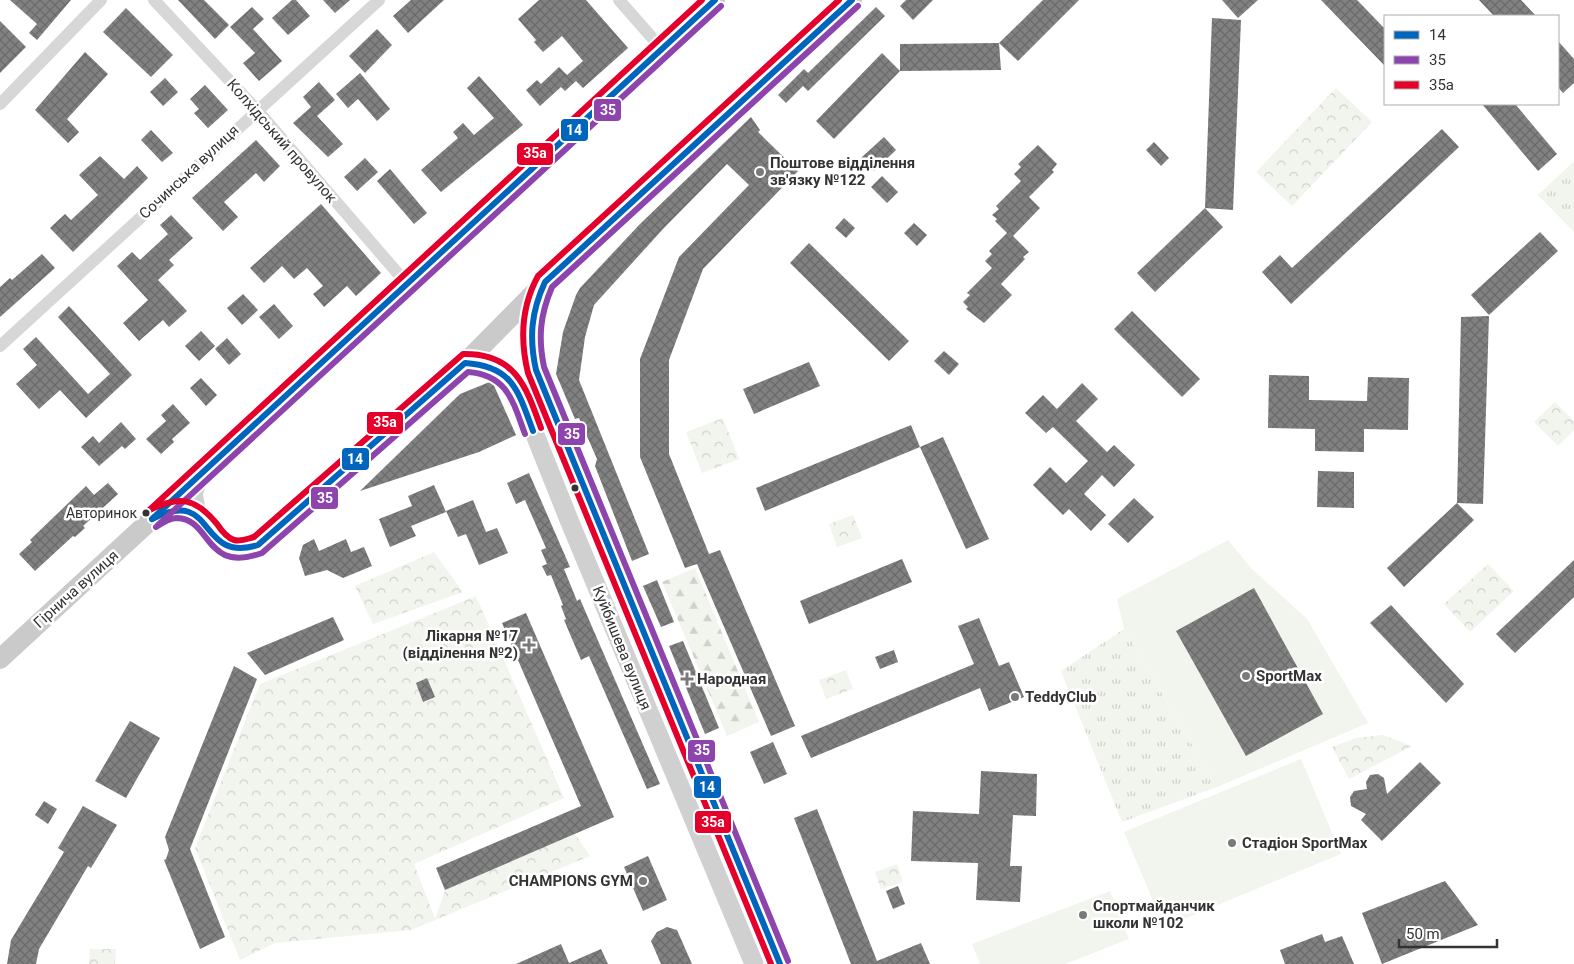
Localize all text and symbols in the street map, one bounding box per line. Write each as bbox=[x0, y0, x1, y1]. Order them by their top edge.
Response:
legend bbox=[1384, 15, 1559, 105]
text: 14 bbox=[1429, 26, 1446, 44]
text: 35 bbox=[1429, 51, 1446, 69]
street label: Колхідський провулок bbox=[223, 75, 341, 207]
text: 35а bbox=[1429, 76, 1454, 94]
line badge: 35 bbox=[593, 98, 622, 122]
text: 35 bbox=[600, 102, 616, 118]
line badge: 14 bbox=[560, 118, 589, 142]
street label: Сочинська вулиця bbox=[135, 121, 243, 223]
text: 14 bbox=[566, 122, 582, 138]
line badge: 35а bbox=[516, 142, 554, 166]
text: 35а bbox=[523, 145, 547, 161]
place label: Поштове відділення зв'язку №122 bbox=[770, 154, 915, 189]
marker: Поштове відділення зв'язку №122 bbox=[754, 166, 766, 178]
line badge: 35а bbox=[366, 411, 404, 435]
text: 35а bbox=[373, 414, 397, 430]
line badge: 35 bbox=[557, 422, 586, 446]
text: 35 bbox=[564, 426, 580, 442]
line badge: 14 bbox=[341, 447, 370, 471]
text: 14 bbox=[347, 451, 363, 467]
unlabelled marker bbox=[570, 483, 580, 493]
line badge: 35 bbox=[310, 486, 339, 510]
text: 35 bbox=[317, 490, 333, 506]
place label: Авторинок bbox=[66, 505, 137, 521]
marker: Авторинок bbox=[141, 508, 151, 518]
street label: Гірнича вулиця bbox=[30, 546, 122, 632]
street label: Куйбишева вулиця bbox=[589, 583, 655, 713]
place label: Лікарня №17 (відділення №2) bbox=[402, 627, 518, 662]
marker: Лікарня №17 (відділення №2) bbox=[522, 638, 536, 652]
place label: SportMax bbox=[1256, 667, 1322, 685]
place label: Народная bbox=[697, 670, 766, 688]
marker: SportMax bbox=[1240, 670, 1252, 682]
marker: Народная bbox=[681, 673, 693, 685]
place label: TeddyClub bbox=[1025, 688, 1097, 706]
marker: TeddyClub bbox=[1009, 691, 1021, 703]
line badge: 35 bbox=[687, 739, 716, 763]
text: 35 bbox=[694, 742, 710, 758]
line badge: 14 bbox=[693, 775, 722, 799]
text: 14 bbox=[699, 779, 715, 795]
line badge: 35а bbox=[694, 810, 732, 834]
text: 35а bbox=[701, 814, 725, 830]
place label: Стадіон SportMax bbox=[1242, 834, 1368, 852]
marker: Стадіон SportMax bbox=[1226, 837, 1238, 849]
place label: CHAMPIONS GYM bbox=[509, 872, 633, 890]
marker: CHAMPIONS GYM bbox=[637, 875, 649, 887]
place label: Спортмайданчик школи №102 bbox=[1093, 897, 1215, 932]
marker: Спортмайданчик школи №102 bbox=[1077, 909, 1089, 921]
scale bar bbox=[1399, 916, 1496, 948]
text: 50 m bbox=[1406, 925, 1440, 943]

